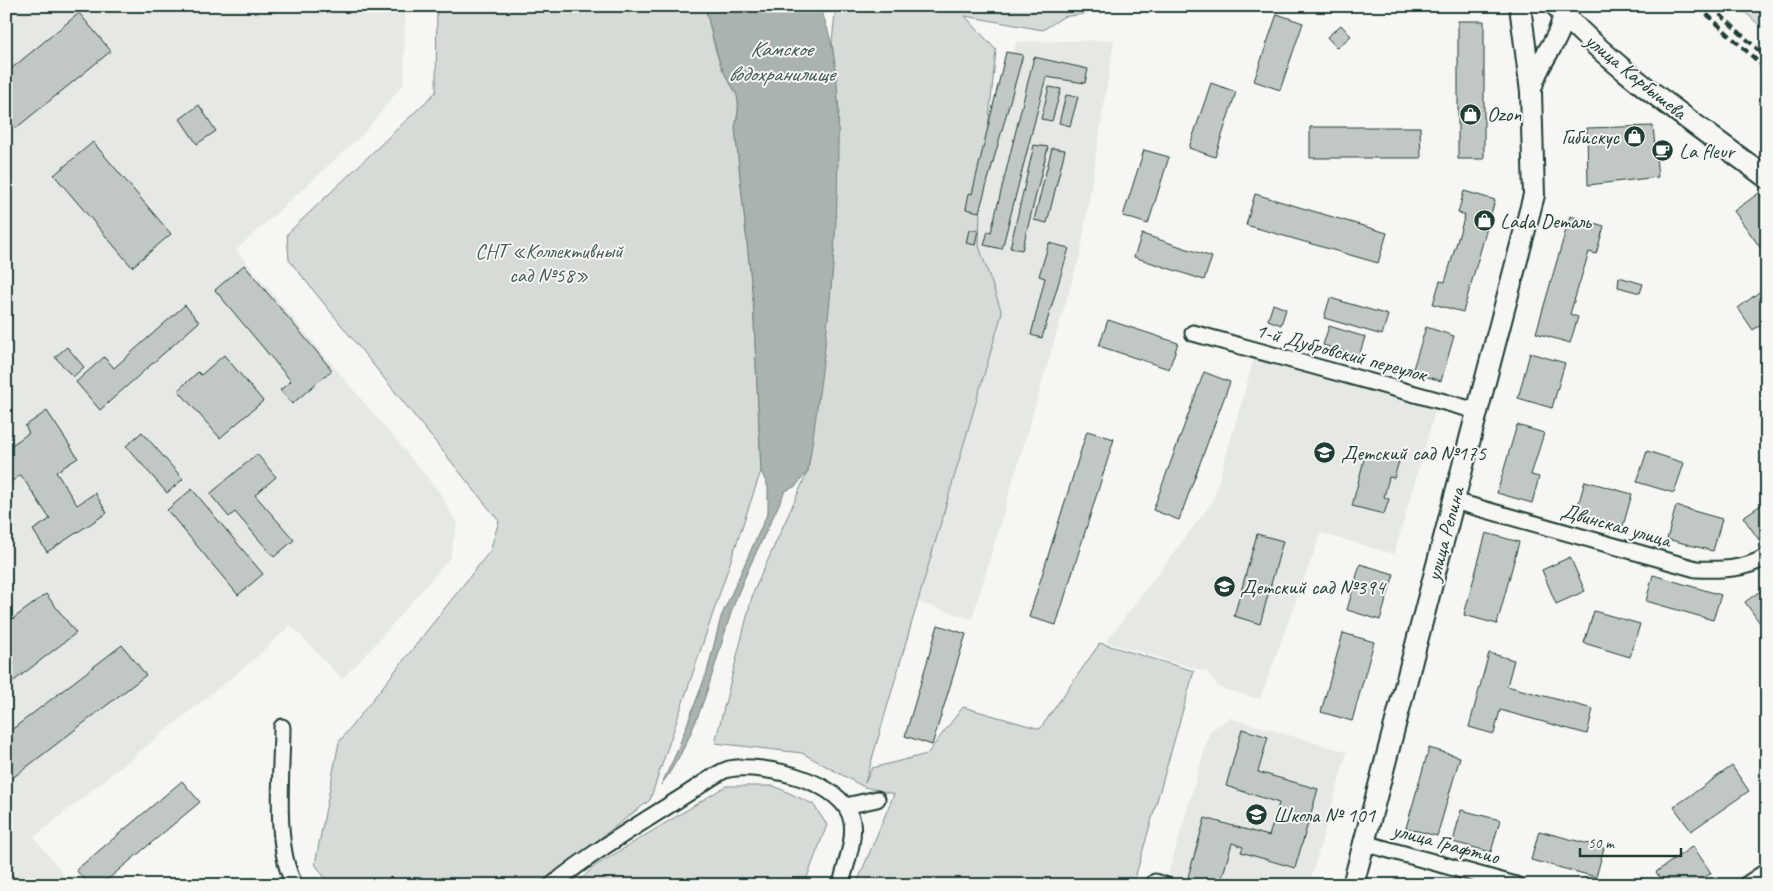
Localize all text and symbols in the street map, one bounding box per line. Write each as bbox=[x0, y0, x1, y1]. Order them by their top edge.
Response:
street label: улица Карбышева bbox=[1579, 26, 1693, 126]
water label: Камское водохранилище bbox=[728, 35, 837, 88]
place label: Ozon bbox=[1487, 101, 1522, 127]
shop icon: Ozon bbox=[1459, 102, 1483, 126]
place label: Гибискус bbox=[1562, 124, 1621, 150]
shop icon: Гибискус bbox=[1623, 125, 1647, 149]
place label: La fleur bbox=[1679, 138, 1736, 164]
cafe icon: La fleur bbox=[1651, 139, 1675, 163]
place label: Lada Dеталь bbox=[1500, 208, 1592, 234]
shop icon: Lada Dеталь bbox=[1472, 209, 1496, 233]
park label: СНТ «Коллективный сад №58» bbox=[475, 238, 624, 288]
street label: 1-й Дубровский переулок bbox=[1253, 317, 1431, 388]
place label: Детский сад №175 bbox=[1341, 440, 1487, 466]
school or university icon: Детский сад №175 bbox=[1313, 441, 1337, 465]
street label: улица Репина bbox=[1420, 482, 1471, 586]
street label: Двинская улица bbox=[1558, 497, 1676, 554]
place label: Детский сад №394 bbox=[1240, 574, 1387, 600]
school or university icon: Детский сад №394 bbox=[1212, 575, 1236, 599]
place label: Школа № 101 bbox=[1273, 802, 1377, 828]
school or university icon: Школа № 101 bbox=[1245, 803, 1269, 827]
street label: улица Графтио bbox=[1388, 816, 1504, 870]
scale bar bbox=[1580, 826, 1682, 858]
text: 50 m bbox=[1588, 834, 1615, 853]

